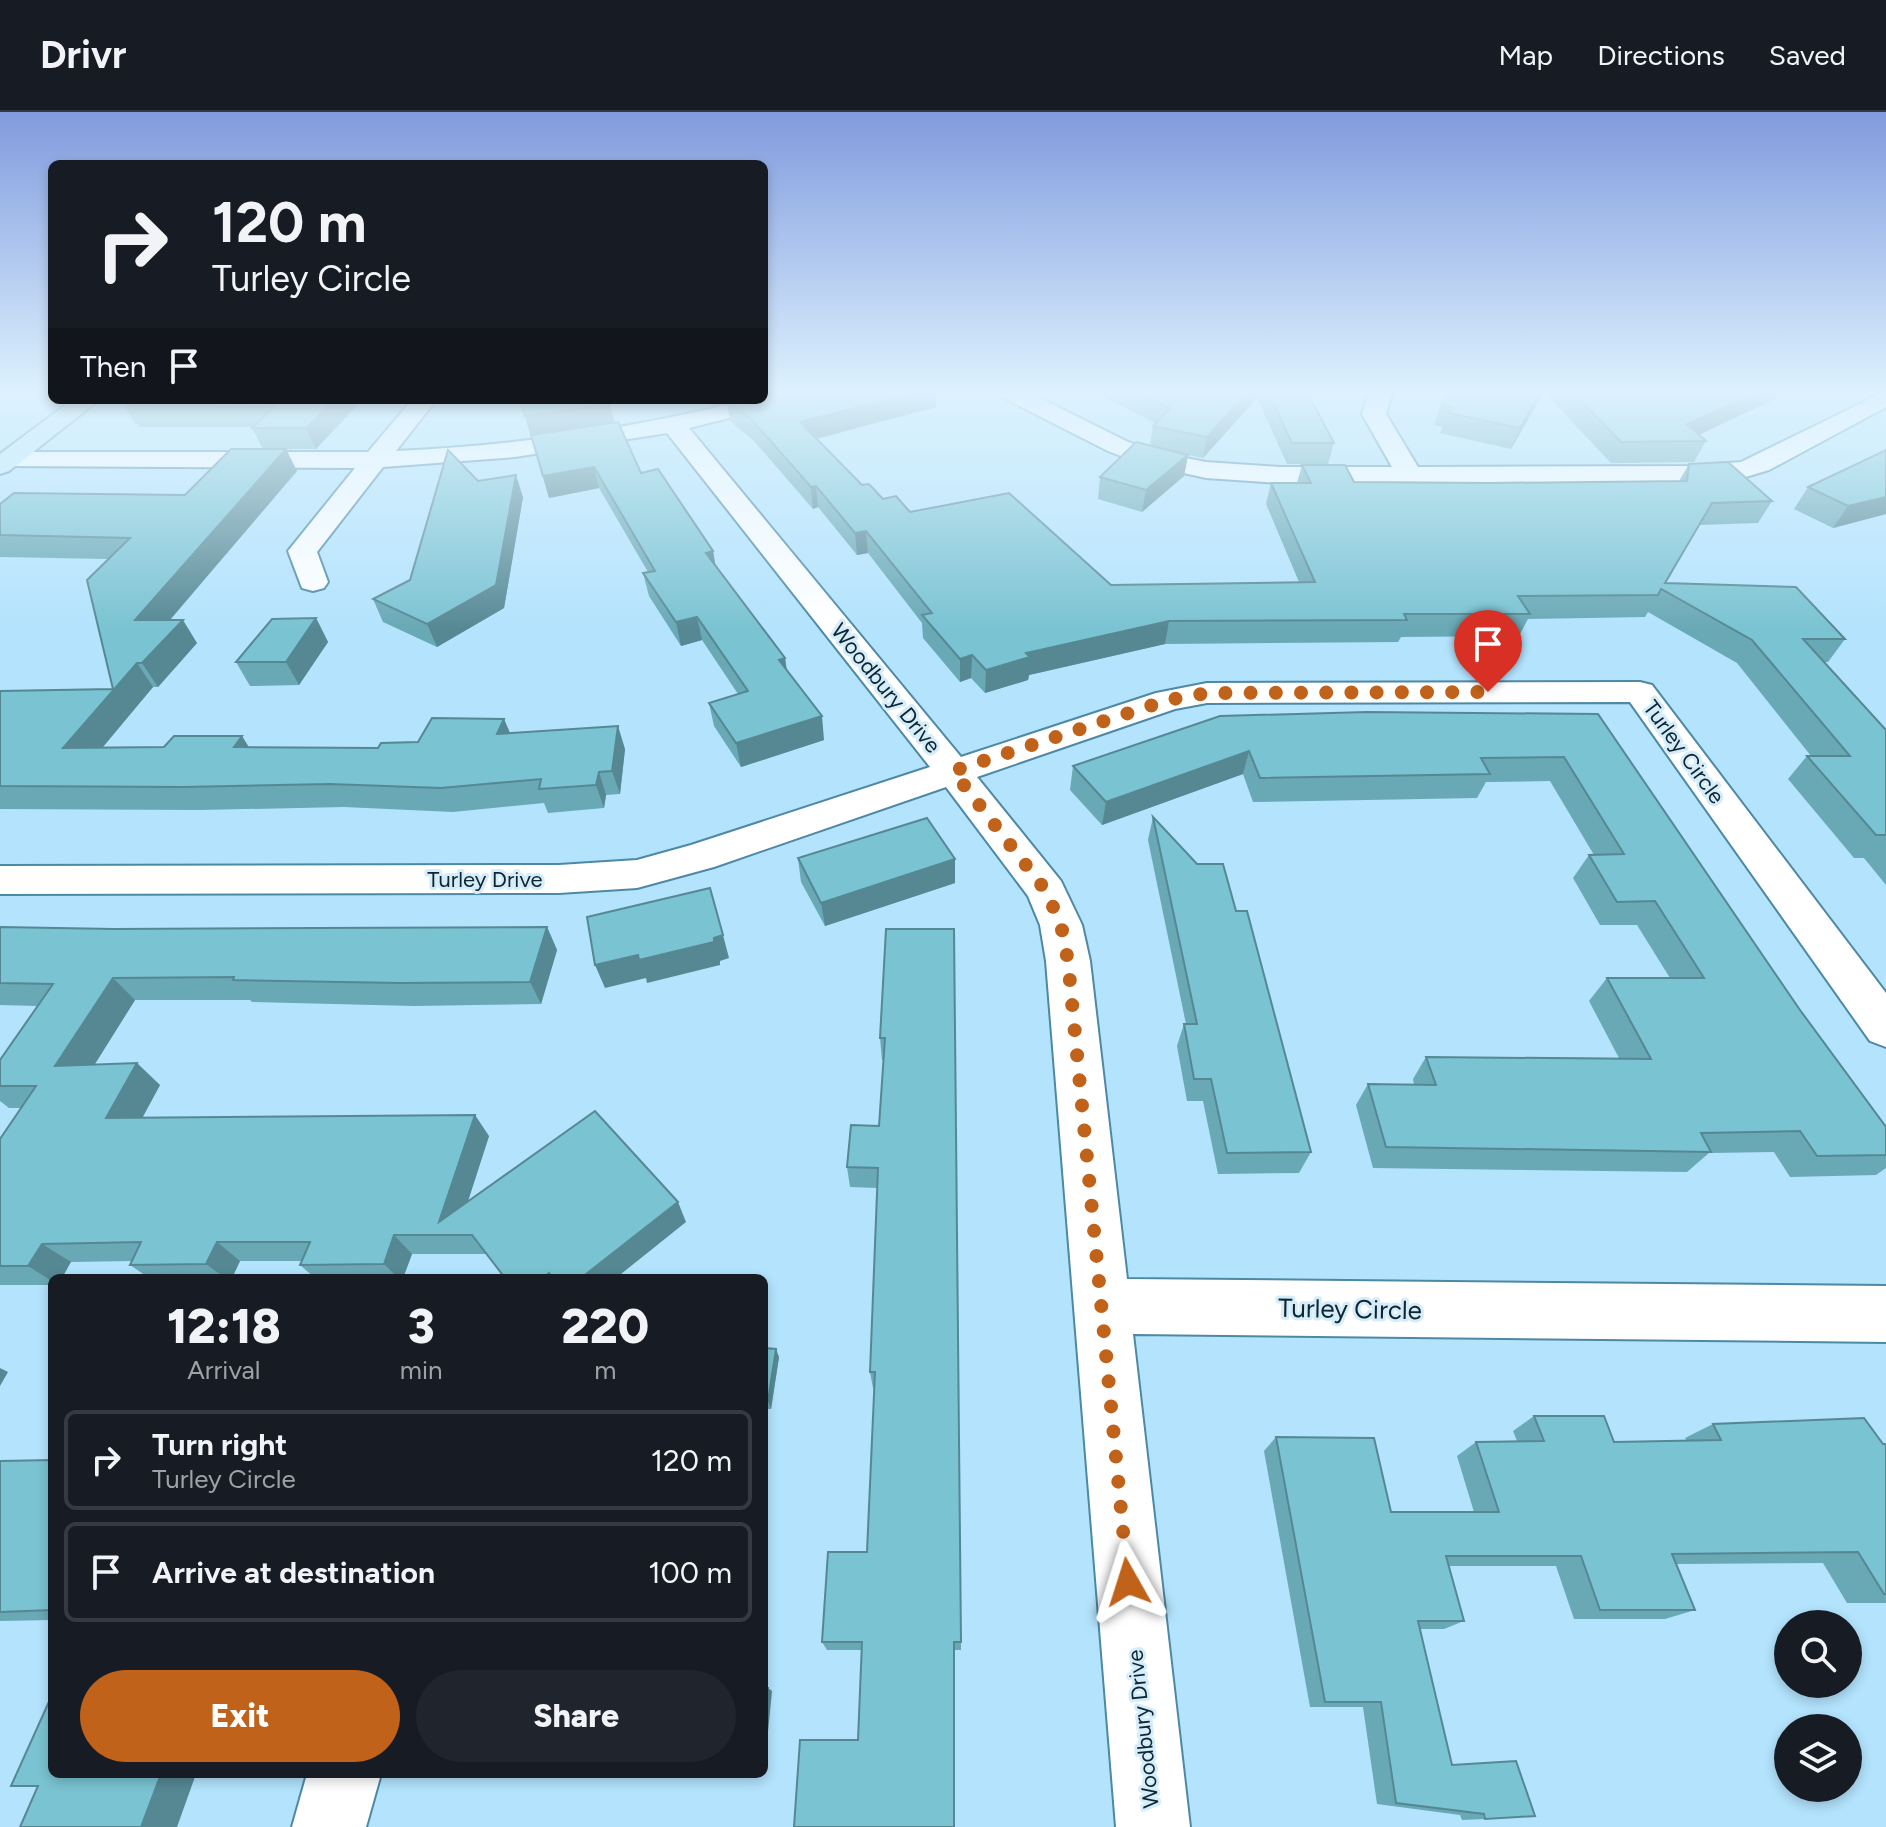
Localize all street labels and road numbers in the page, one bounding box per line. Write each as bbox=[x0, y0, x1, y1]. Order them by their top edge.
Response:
street label: Woodbury Drive bbox=[825, 618, 947, 758]
street label: Turley Circle bbox=[1637, 695, 1731, 809]
street label: Turley Drive bbox=[427, 866, 543, 893]
street label: Turley Circle bbox=[1278, 1292, 1422, 1326]
street label: Woodbury Drive bbox=[1121, 1648, 1165, 1810]

